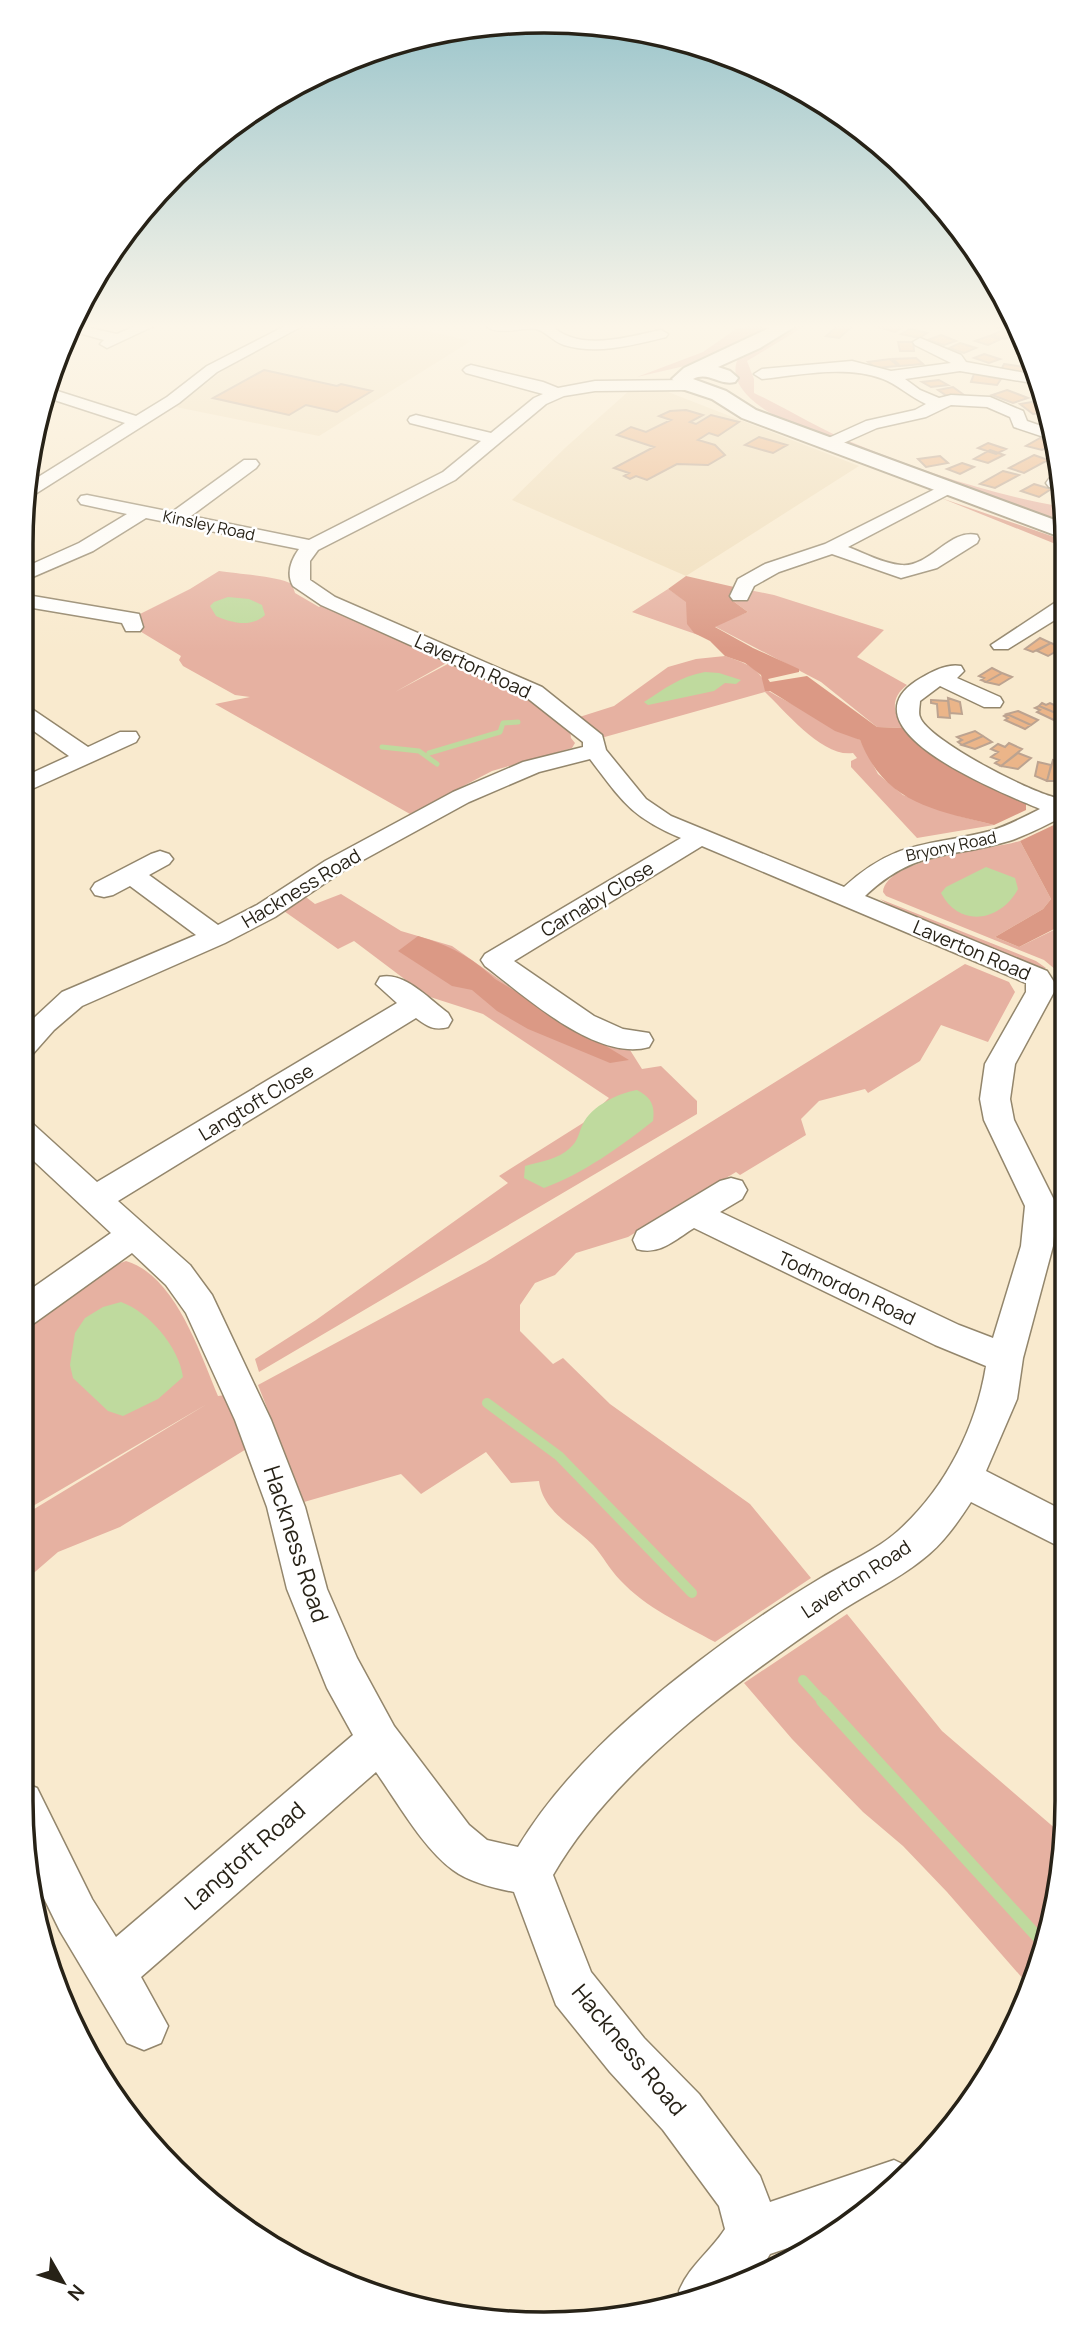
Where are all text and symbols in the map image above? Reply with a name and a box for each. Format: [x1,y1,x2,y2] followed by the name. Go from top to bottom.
[161,505,257,545] street label: Kinsley Road
[411,628,535,704] street label: Laverton Road
[904,826,998,866] street label: Bryony Road
[237,842,365,934] street label: Hackness Road
[536,855,658,943] street label: Carnaby Close
[909,913,1035,987] street label: Laverton Road
[194,1057,318,1147] street label: Langtoft Close
[774,1245,920,1331] street label: Todmordon Road
[257,1461,337,1626] street label: Hackness Road
[796,1534,916,1624] street label: Laverton Road
[177,1794,312,1917] street label: Langtoft Road
[565,1977,694,2122] street label: Hackness Road
[28,2247,98,2317] north arrow
[62,2279,91,2306] text: N

